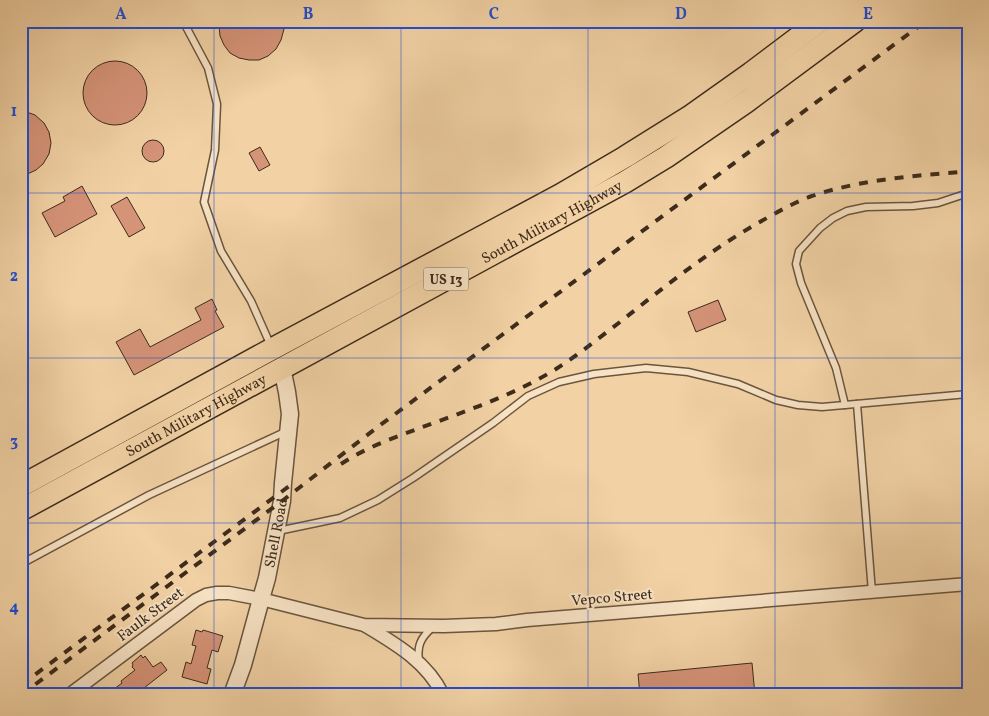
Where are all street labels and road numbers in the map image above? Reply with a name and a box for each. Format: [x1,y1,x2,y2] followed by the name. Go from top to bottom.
[478,176,627,270] street label: South Military Highway
[424,268,468,290] road number: US 13
[122,369,271,463] street label: South Military Highway
[260,497,294,570] street label: Shell Road
[113,583,189,647] street label: Faulk Street
[571,584,654,613] street label: Vepco Street

